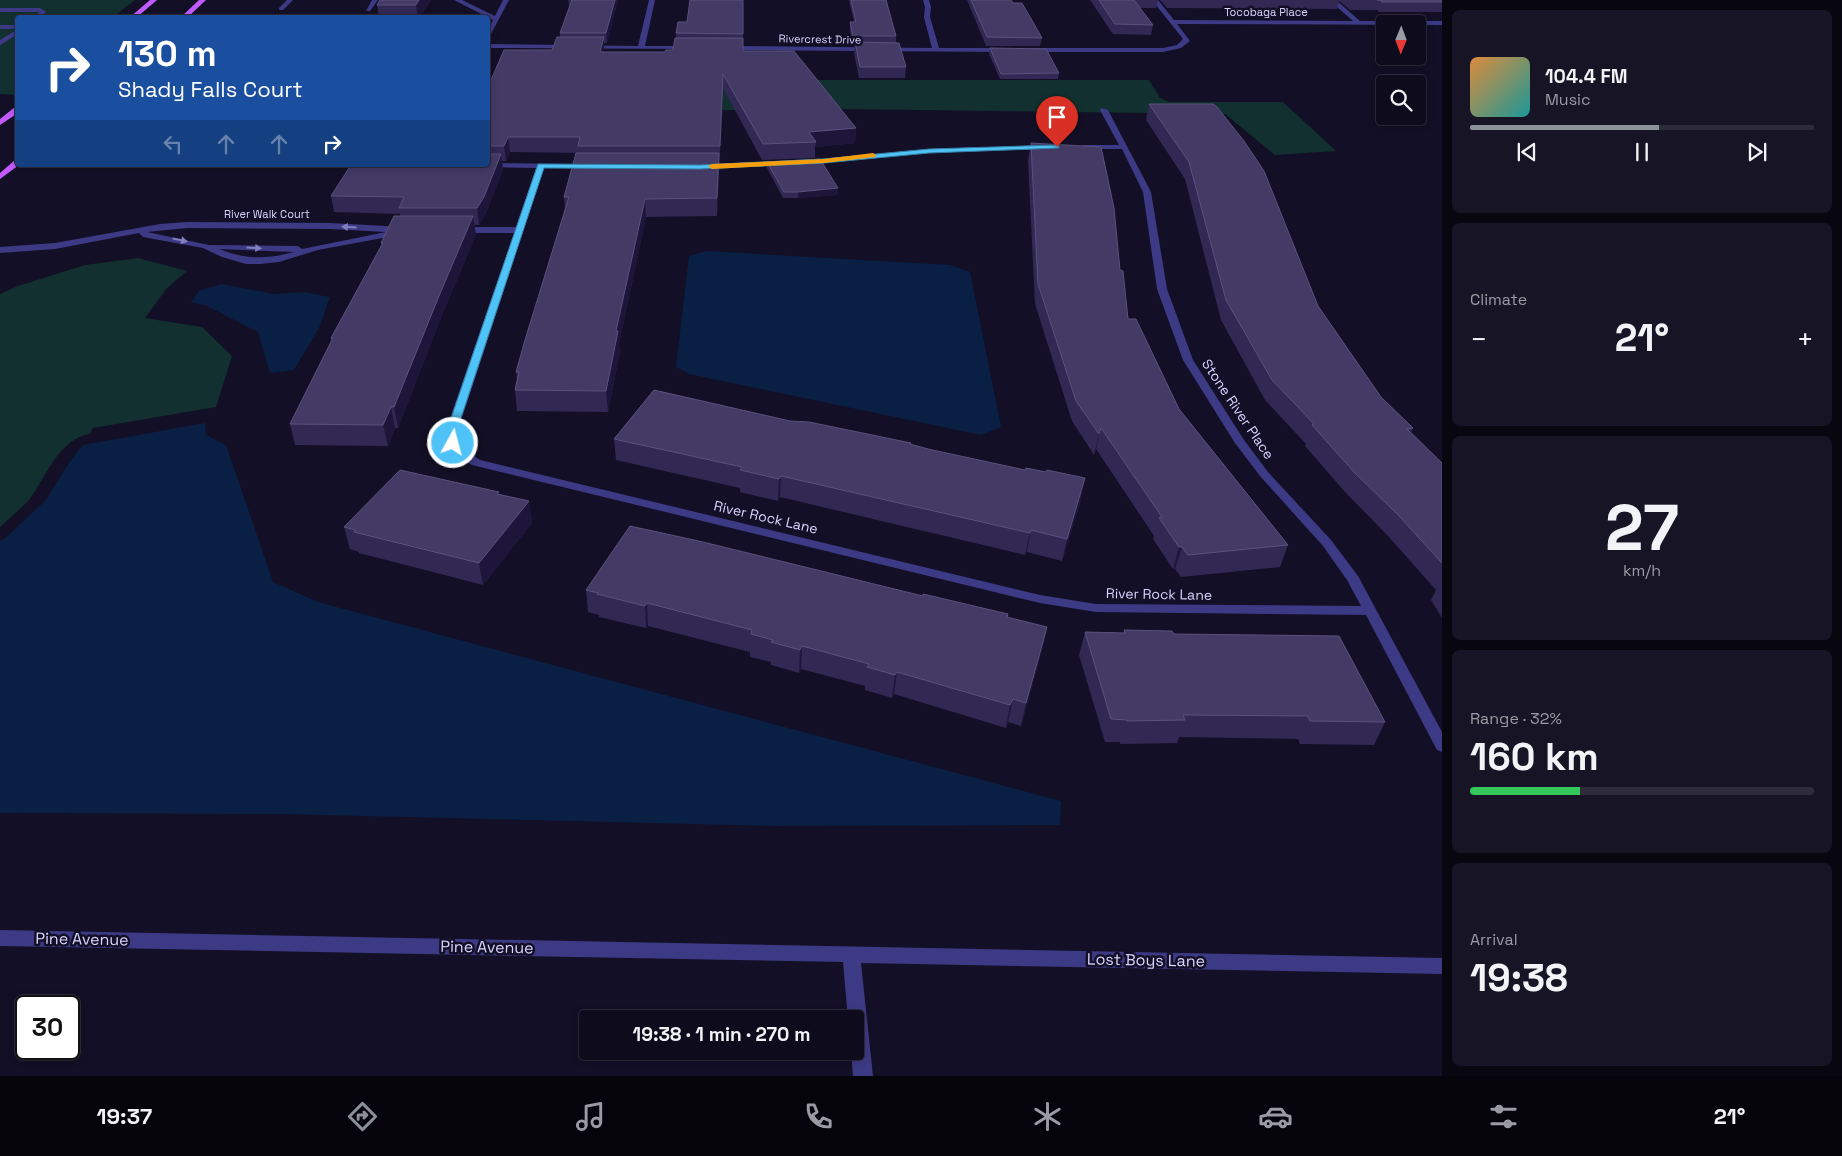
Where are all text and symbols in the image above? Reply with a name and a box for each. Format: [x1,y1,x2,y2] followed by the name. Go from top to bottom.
[1224,5,1308,19] street label: Tocobaga Place
[1376,15,1426,65] north arrow
[1376,15,1426,125] map controls
[779,31,861,47] street label: Rivercrest Drive
[118,32,217,76] text: 130 m
[35,35,100,100] icon: right
[1545,64,1627,89] text: 104.4 FM
[118,75,303,103] text: Shady Falls Court
[1376,75,1426,125] button: search
[1545,89,1591,110] text: Music
[1036,96,1078,147] pin
[1043,103,1071,131] icon: arrive
[159,130,187,158] icon: left
[212,130,240,158] icon: ahead
[265,130,293,158] icon: ahead
[318,130,346,158] icon: right
[1513,138,1541,166] icon: previous
[1628,138,1656,166] icon: pause
[1743,138,1771,166] icon: next
[224,207,310,221] street label: River Walk Court
[341,223,357,231] one-way arrow
[173,237,189,245] one-way arrow
[246,245,262,253] one-way arrow
[1470,289,1527,310] text: Climate
[1615,314,1669,362] text: 21°
[1470,321,1487,357] text: −
[1797,321,1814,357] text: +
[1198,355,1278,463] street label: Stone River Place
[426,416,478,468] position arrow
[1605,486,1679,569] text: 27
[712,496,820,538] street label: River Rock Lane
[1623,560,1661,581] text: km/h
[1106,584,1212,604] street label: River Rock Lane
[1470,708,1562,729] text: Range · 32%
[1470,733,1599,781] text: 160 km
[35,928,129,950] street label: Pine Avenue
[1470,929,1518,950] text: Arrival
[440,936,534,958] street label: Pine Avenue
[1087,948,1205,972] street label: Lost Boys Lane
[1470,954,1568,1002] text: 19:38
[15,995,80,1060] speed limit sign: 30
[633,1022,810,1047] text: 19:38 · 1 min · 270 m
[345,1099,380,1134] icon: directions
[573,1099,608,1134] icon: music
[801,1099,836,1134] icon: phone
[1030,1099,1065,1134] icon: climate
[1258,1099,1293,1134] icon: car
[1486,1099,1521,1134] icon: filters
[97,1102,152,1130] text: 19:37
[1714,1102,1745,1130] text: 21°

